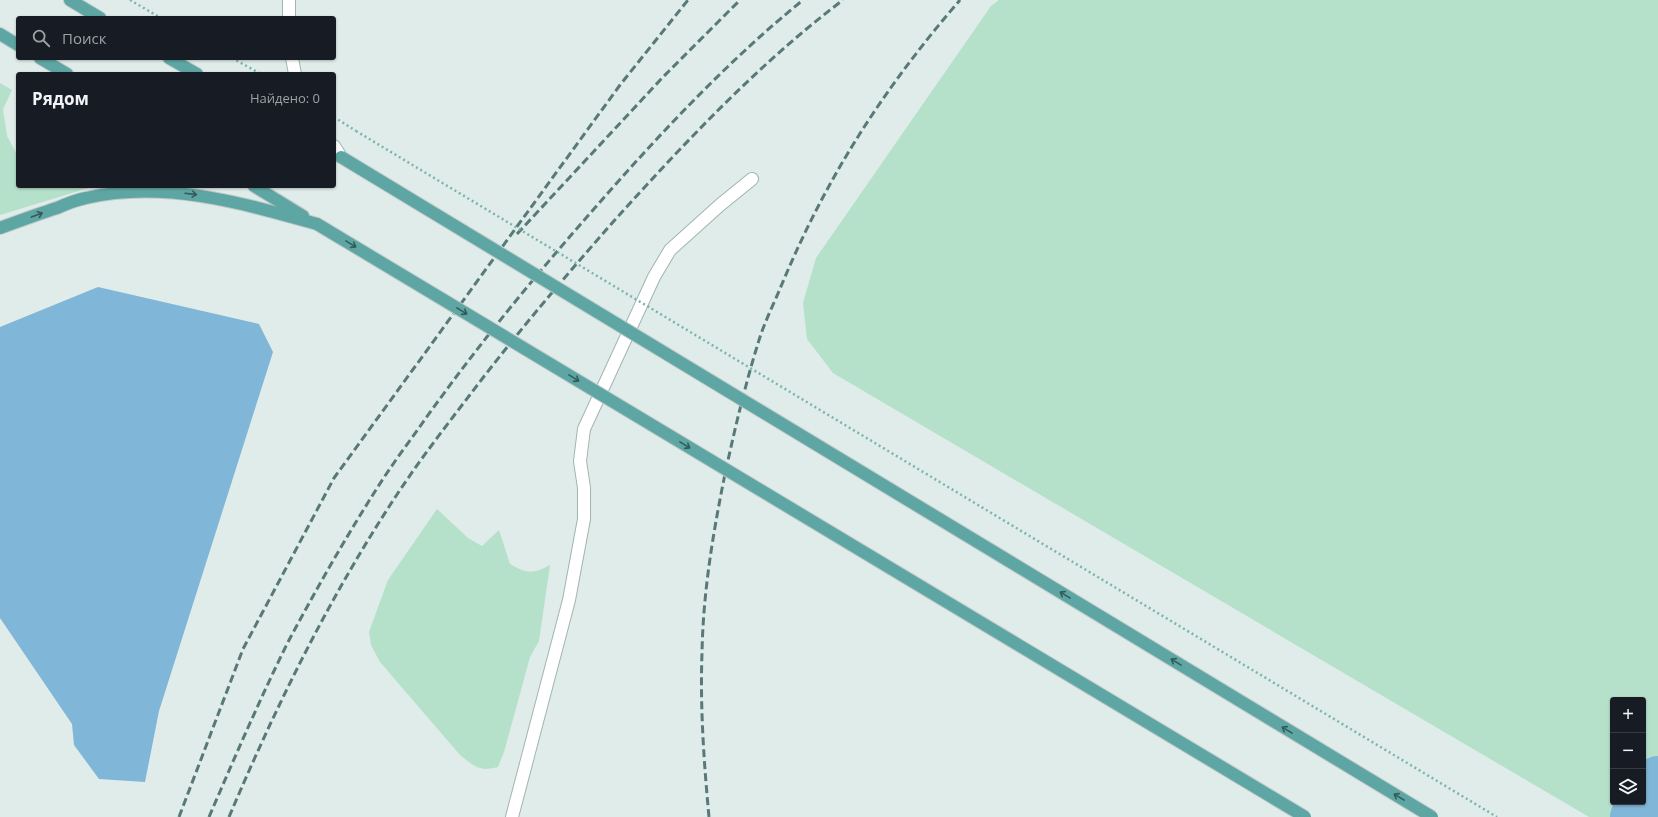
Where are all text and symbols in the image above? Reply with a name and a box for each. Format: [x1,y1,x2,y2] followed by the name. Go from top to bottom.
[16,16,336,60] search box
[30,27,52,49] icon: search
[62,28,106,48] text: Поиск
[32,87,89,110] text: Рядом
[250,89,320,107] text: Найдено: 0
[184,191,197,198] one-way arrow
[30,211,43,218] one-way arrow
[345,241,357,249] one-way arrow
[456,308,468,316] one-way arrow
[568,375,580,383] one-way arrow
[679,442,691,450] one-way arrow
[1060,591,1071,599] one-way arrow
[1170,658,1182,666] one-way arrow
[1610,697,1646,805] map controls
[1610,697,1646,733] button: +
[1281,725,1293,733] one-way arrow
[1610,733,1646,769] button: −
[1610,769,1646,805] button: layers
[1393,792,1405,800] one-way arrow

